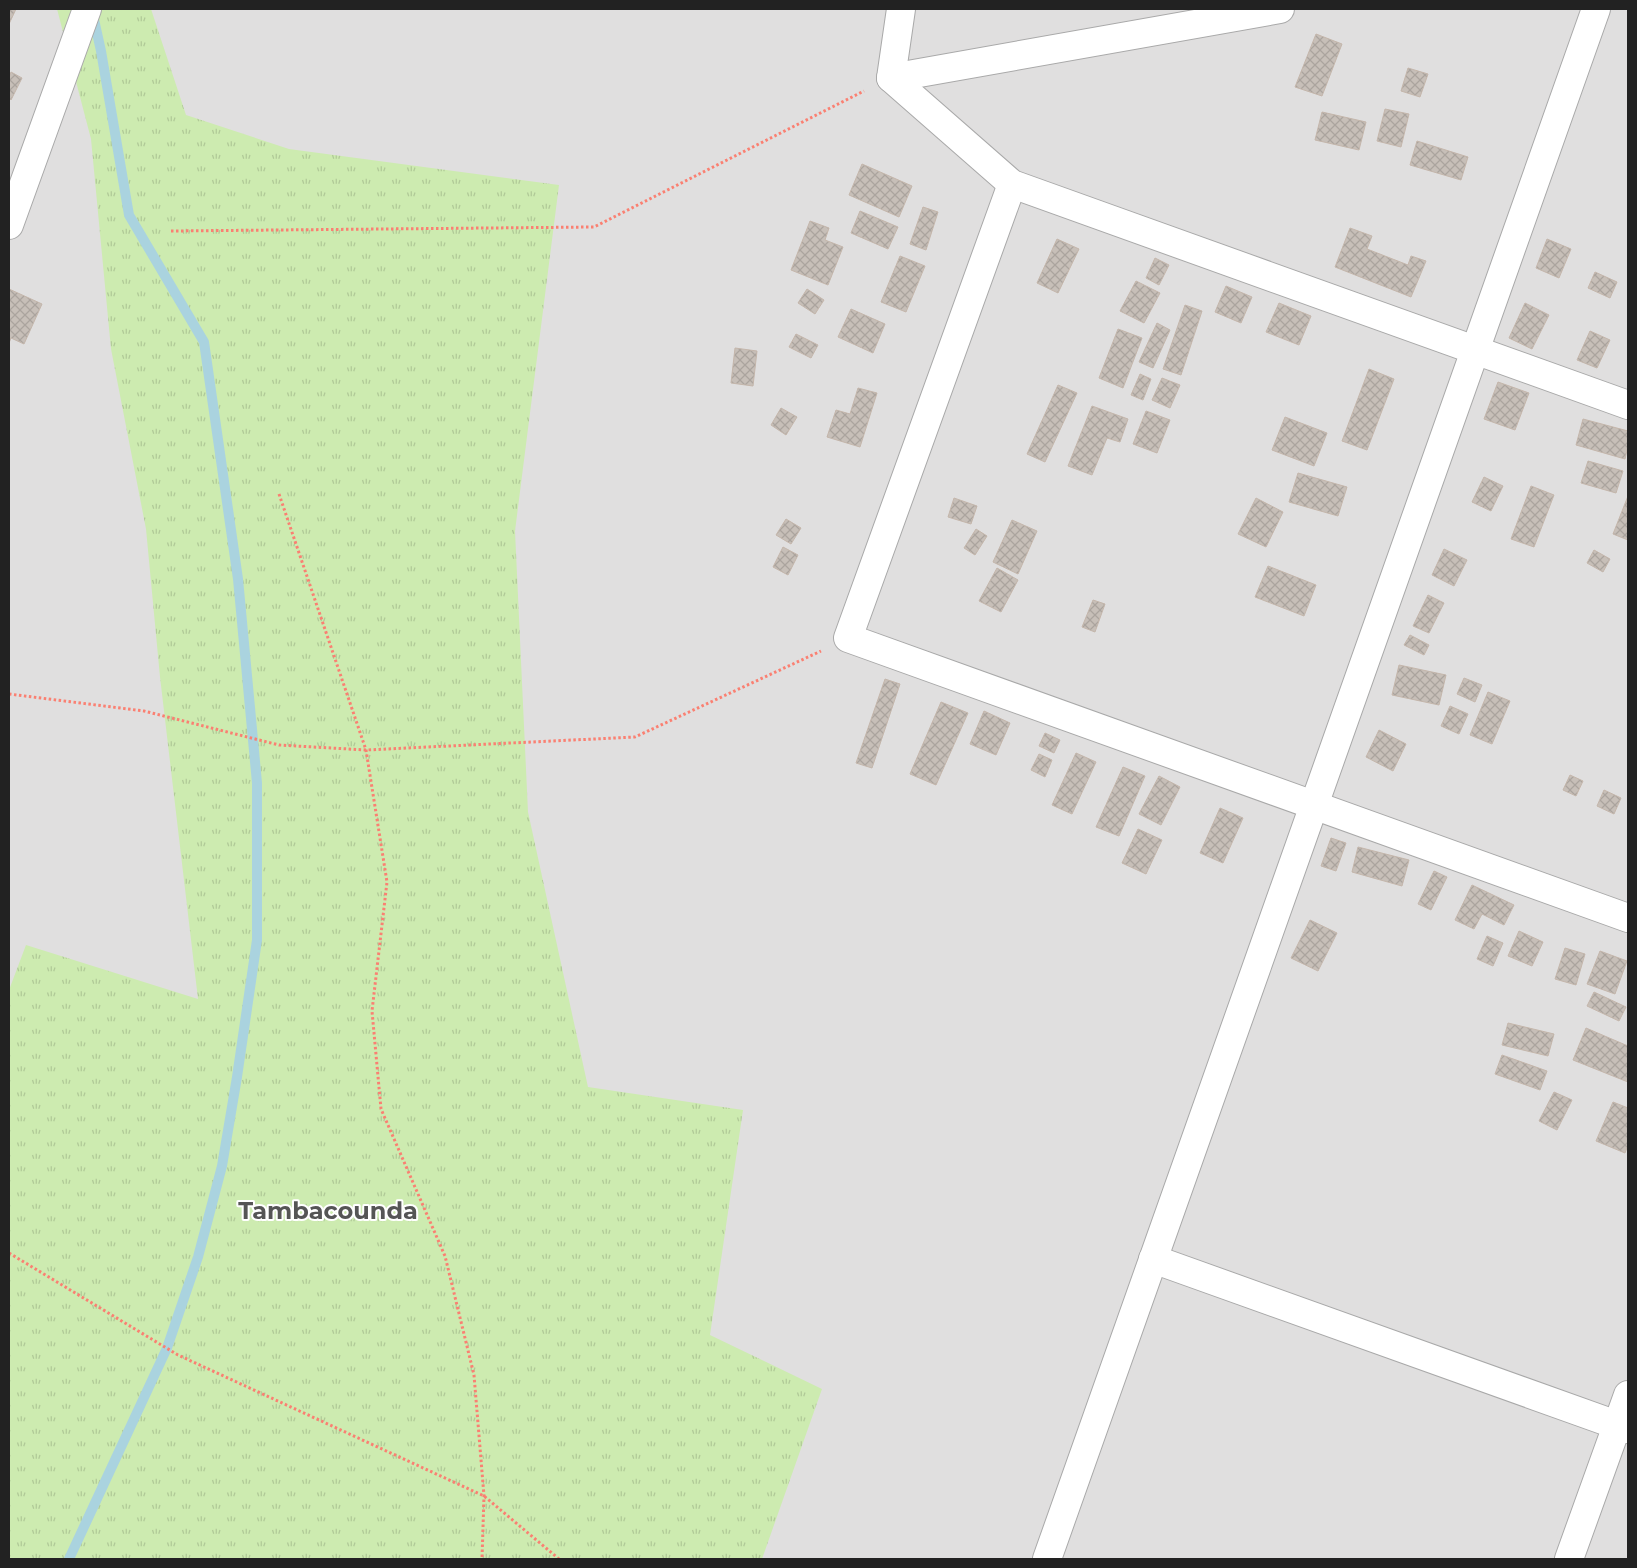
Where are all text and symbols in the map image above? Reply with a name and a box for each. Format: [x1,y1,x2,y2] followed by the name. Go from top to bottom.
[238,1196,418,1225] district label: Tambacounda

